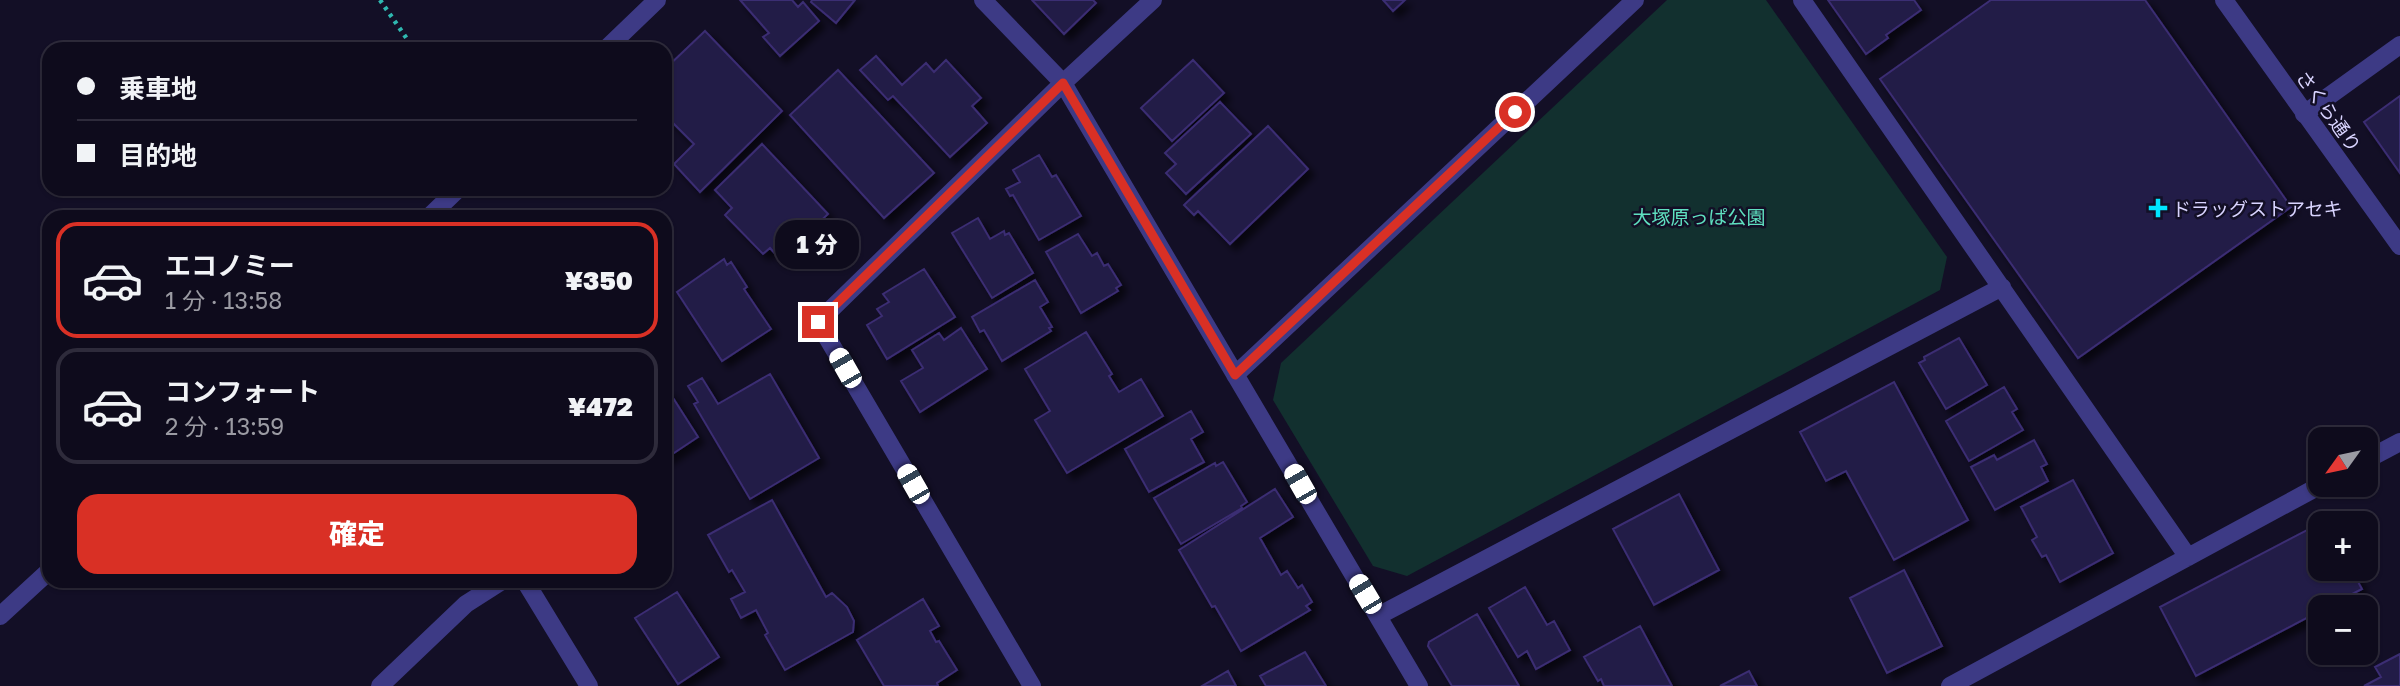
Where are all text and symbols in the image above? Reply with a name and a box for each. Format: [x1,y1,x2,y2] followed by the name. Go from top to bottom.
[2292,66,2366,156] street label: さくら通り
[119,73,197,104] text: 乗車地
[1499,96,1531,128] route start
[119,140,197,171] text: 目的地
[2172,197,2343,220] place label: ドラッグストアセキ
[2150,200,2166,216] marker: ドラッグストアセキ
[1632,205,1766,228] park label: 大塚原っぱ公園
[776,220,860,270] callout: 1 分
[797,230,837,258] text: 1 分
[81,249,144,312] icon: car
[165,250,295,281] text: エコノミー
[565,265,633,296] text: ¥350
[165,286,282,314] text: 1 分 · 13:58
[802,306,834,338] route end
[826,345,865,391] car
[81,375,144,438] icon: car
[165,376,320,407] text: コンフォート
[568,391,633,422] text: ¥472
[165,412,284,440] text: 2 分 · 13:59
[2308,427,2378,497] north arrow
[2308,427,2378,665] map controls
[894,461,933,507] car
[1281,461,1320,507] car
[77,494,637,574] button: 確定
[2308,511,2378,581] button: +
[1346,571,1385,617] car
[2308,595,2378,665] button: −

